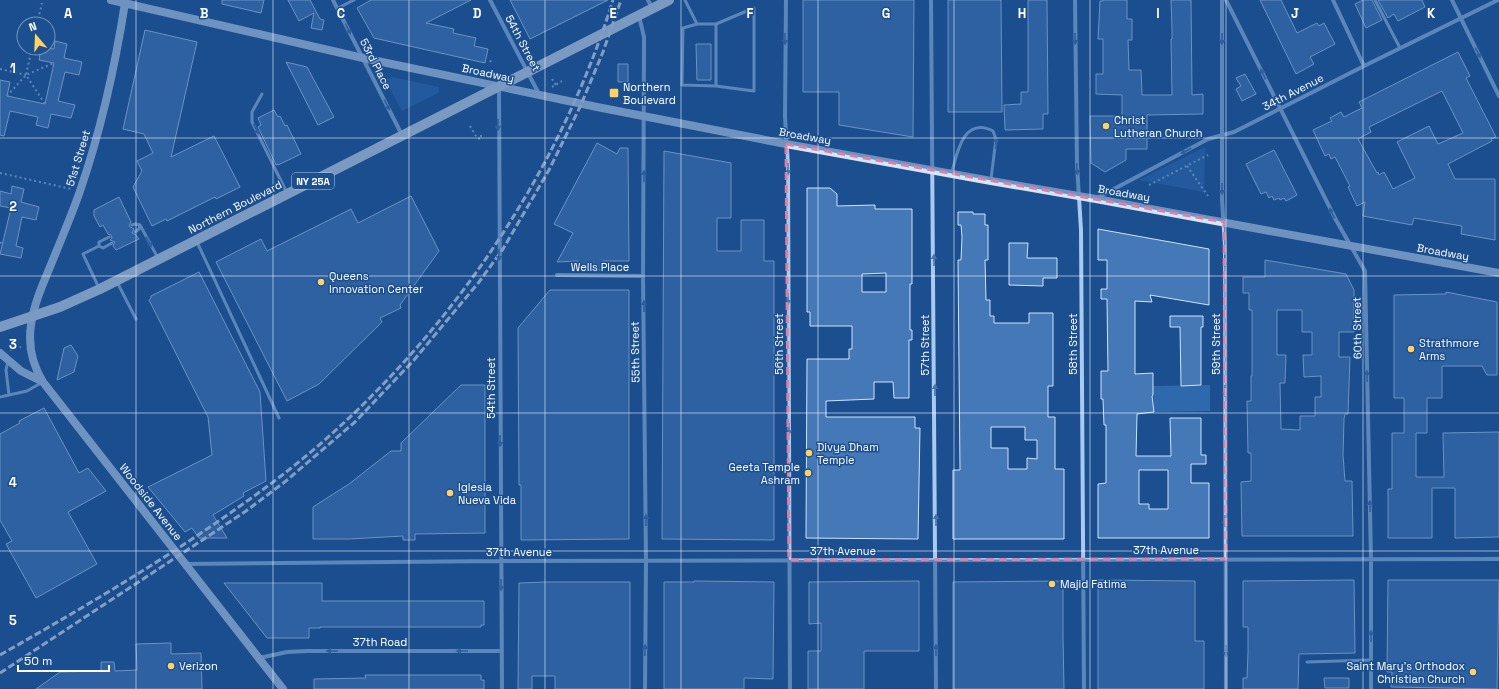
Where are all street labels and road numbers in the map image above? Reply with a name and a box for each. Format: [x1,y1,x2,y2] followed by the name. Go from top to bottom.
[502,12,544,74] street label: 54th Street
[357,36,395,92] street label: 53rd Place
[461,61,515,85] street label: Broadway
[1260,71,1326,113] street label: 34th Avenue
[778,125,832,147] street label: Broadway
[63,128,93,188] street label: 51st Street
[292,173,334,189] road number: NY 25A
[186,177,284,237] street label: Northern Boulevard
[1097,182,1151,204] street label: Broadway
[1416,241,1470,263] street label: Broadway
[571,260,629,274] street label: Wells Place
[1349,297,1365,359] street label: 60th Street
[772,313,786,375] street label: 56th Street
[1066,313,1080,375] street label: 58th Street
[1209,313,1223,375] street label: 59th Street
[918,315,932,375] street label: 57th Street
[627,321,643,383] street label: 55th Street
[484,357,498,419] street label: 54th Street
[117,461,185,543] street label: Woodside Avenue
[1133,543,1199,557] street label: 37th Avenue
[810,544,876,558] street label: 37th Avenue
[486,545,552,559] street label: 37th Avenue
[353,635,407,649] street label: 37th Road

